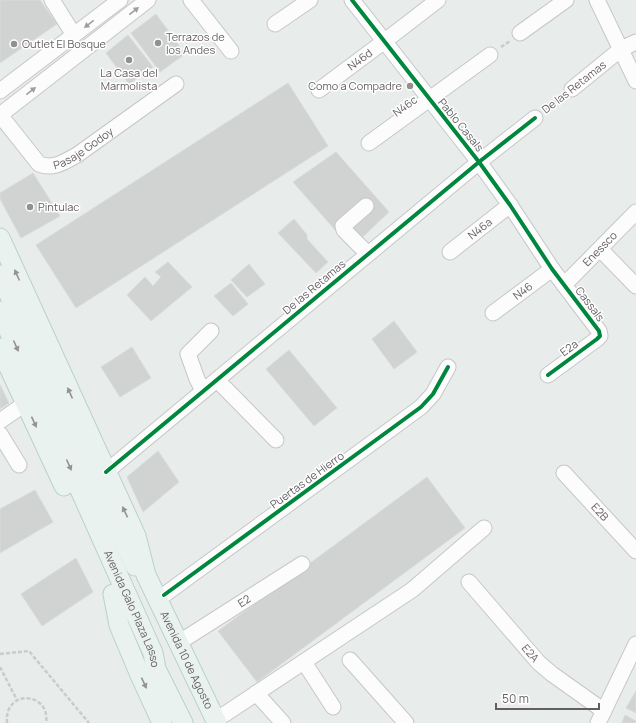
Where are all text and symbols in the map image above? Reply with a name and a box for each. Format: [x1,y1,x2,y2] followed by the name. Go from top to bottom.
[128,7,139,16] one-way arrow
[83,20,94,28] one-way arrow
[166,29,225,57] place label: Terrazos de los Andes
[22,36,107,51] place label: Outlet El Bosque
[153,38,163,48] marker: Terrazos de los Andes
[9,39,19,49] marker: Outlet El Bosque
[344,45,375,73] street label: N46d
[124,55,134,65] marker: La Casa del Marmolista
[538,57,609,116] street label: De las Retamas
[100,65,158,93] place label: La Casa del Marmolista
[308,78,403,93] place label: Como a Compadre
[405,81,415,91] marker: Como a Compadre
[25,87,36,95] one-way arrow
[389,92,420,120] street label: N46c
[435,95,488,155] street label: Pablo Casals
[51,123,116,173] street label: Pasaje Godoy
[38,199,79,214] place label: Pintulac
[25,202,35,212] marker: Pintulac
[464,214,495,242] street label: N46a
[579,227,620,269] street label: Enessco
[279,256,348,317] street label: De las Retamas
[14,269,20,281] one-way arrow
[510,278,535,303] street label: N46
[572,283,609,324] street label: Cassals
[557,336,581,359] street label: E2a
[13,341,19,352] one-way arrow
[67,387,73,399] one-way arrow
[31,416,37,427] one-way arrow
[267,447,347,512] street label: Puertas de Hierro
[66,460,72,471] one-way arrow
[588,499,613,524] street label: E2B
[121,505,127,517] one-way arrow
[101,548,164,669] street label: Avenida Galo Plaza Lasso
[235,591,253,610] street label: E2
[157,608,217,712] street label: Avenida 10 de Agosto
[519,641,543,665] street label: E2A
[141,678,147,689] one-way arrow
[496,685,599,711] scale bar
[502,690,529,707] text: 50 m

